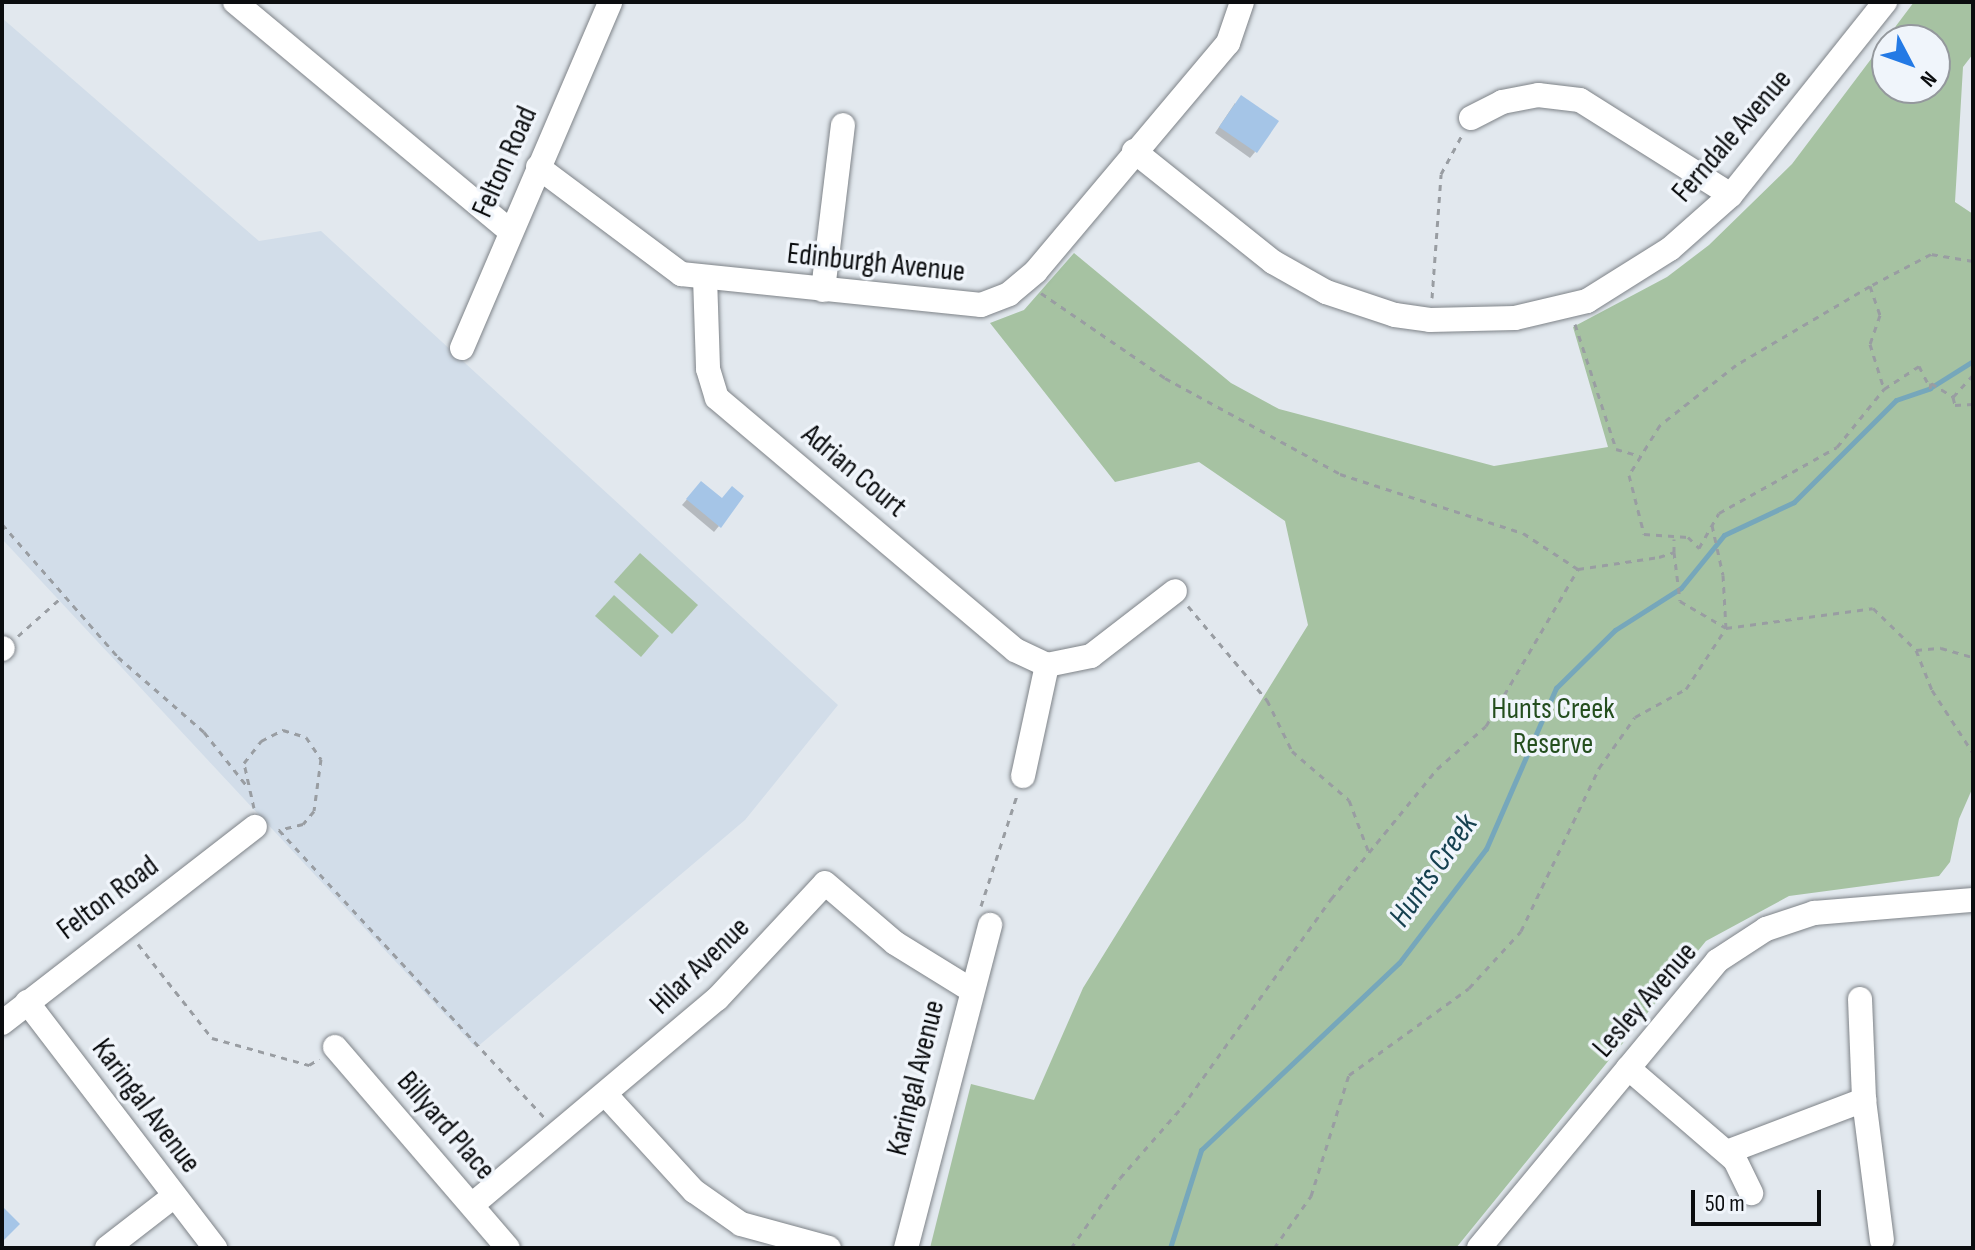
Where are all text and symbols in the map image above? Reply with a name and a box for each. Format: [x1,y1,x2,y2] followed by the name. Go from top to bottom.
[1871,24,1951,104] north arrow
[1665,62,1799,210] street label: Ferndale Avenue
[1914,65,1942,92] text: N
[465,101,545,223] street label: Felton Road
[785,236,967,290] street label: Edinburgh Avenue
[794,417,914,525] street label: Adrian Court
[1491,691,1615,762] park label: Hunts Creek Reserve
[1381,807,1487,935] water label: Hunts Creek
[50,848,166,948] street label: Felton Road
[643,910,757,1022] street label: Hilar Avenue
[1585,935,1705,1065] street label: Lesley Avenue
[879,997,953,1159] street label: Karingal Avenue
[84,1032,208,1180] street label: Karingal Avenue
[389,1064,503,1188] street label: Billyard Place
[1695,1174,1825,1224] scale bar
[1705,1189,1745,1218] text: 50 m

